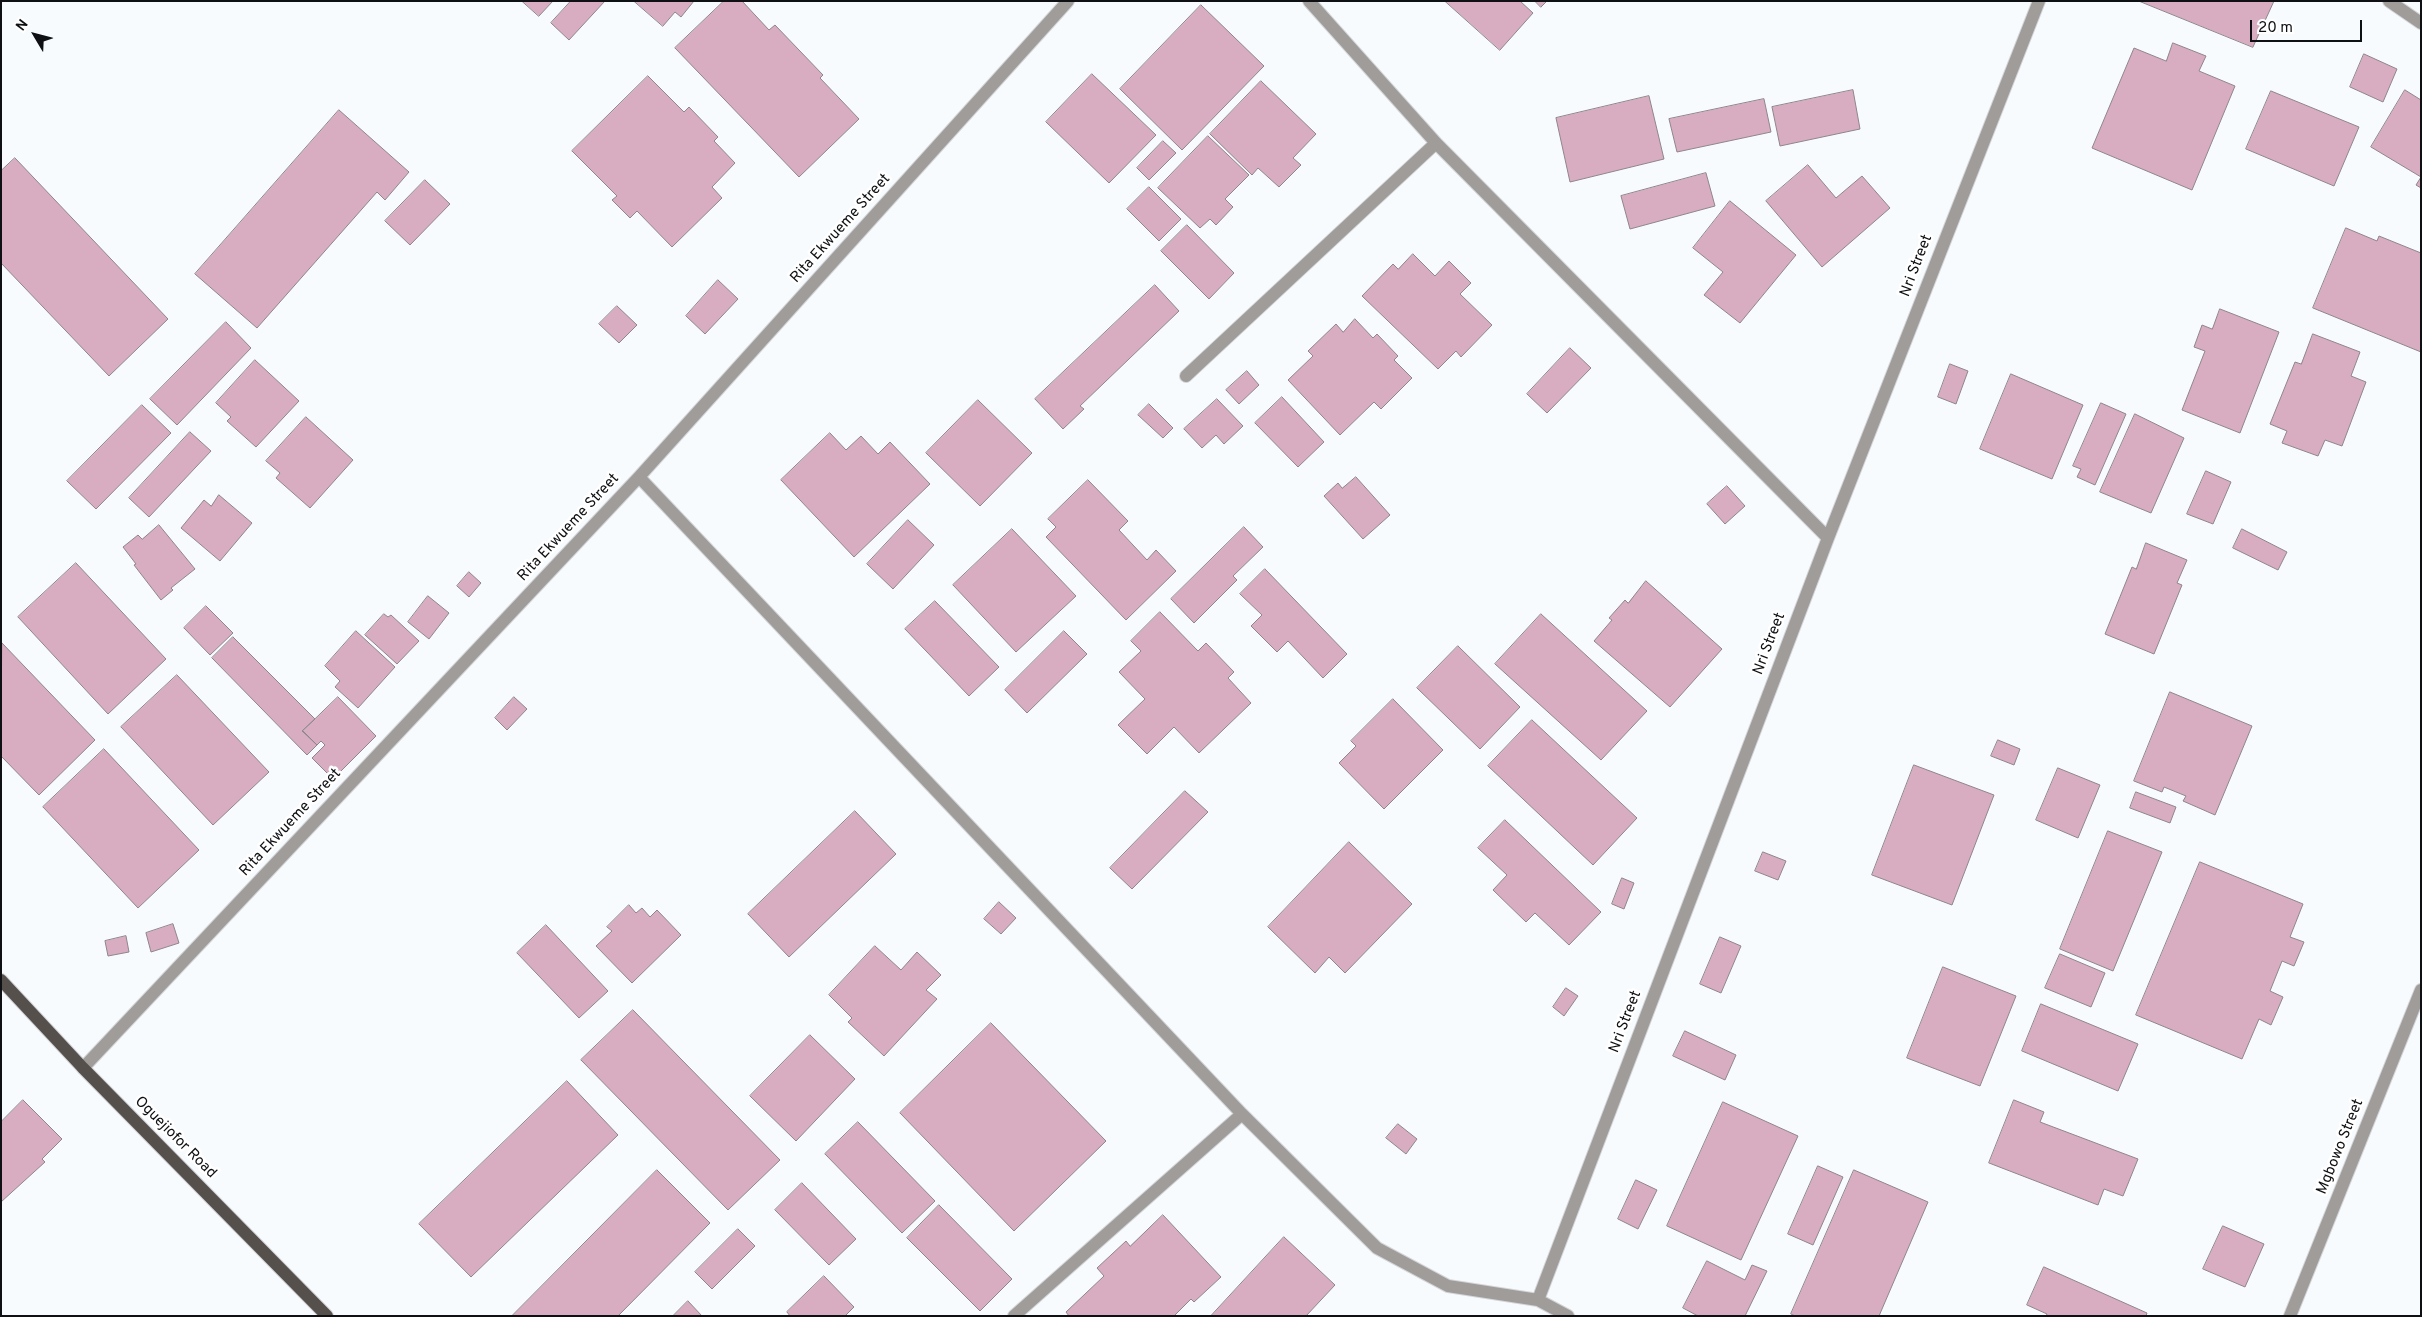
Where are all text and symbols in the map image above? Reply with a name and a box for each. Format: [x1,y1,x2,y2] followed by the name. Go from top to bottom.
[10,10,60,60] north arrow
[2252,10,2364,42] scale bar
[13,17,32,35] text: N
[2258,19,2293,38] text: 20 m
[787,171,895,287] street label: Rita Ekwueme Street
[1897,232,1937,300] street label: Nri Street
[514,470,624,586] street label: Rita Ekwueme Street
[1750,610,1790,678] street label: Nri Street
[236,765,346,881] street label: Rita Ekwueme Street
[1606,988,1646,1056] street label: Nri Street
[130,1093,220,1183] street label: Oguejiofor Road
[2314,1097,2368,1197] street label: Mgbowo Street

